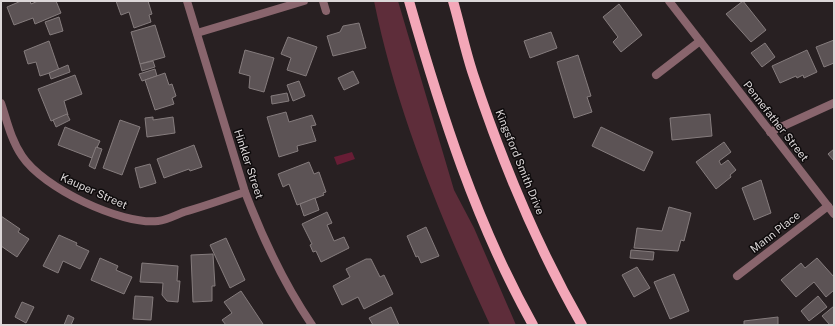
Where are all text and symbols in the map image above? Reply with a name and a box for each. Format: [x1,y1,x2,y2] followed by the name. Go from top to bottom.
[741,79,811,163] street label: Pennefather Street
[493,108,547,216] street label: Kingsford Smith Drive
[232,128,266,200] street label: Hinkler Street
[59,171,129,211] street label: Kauper Street
[748,209,802,255] street label: Mann Place

